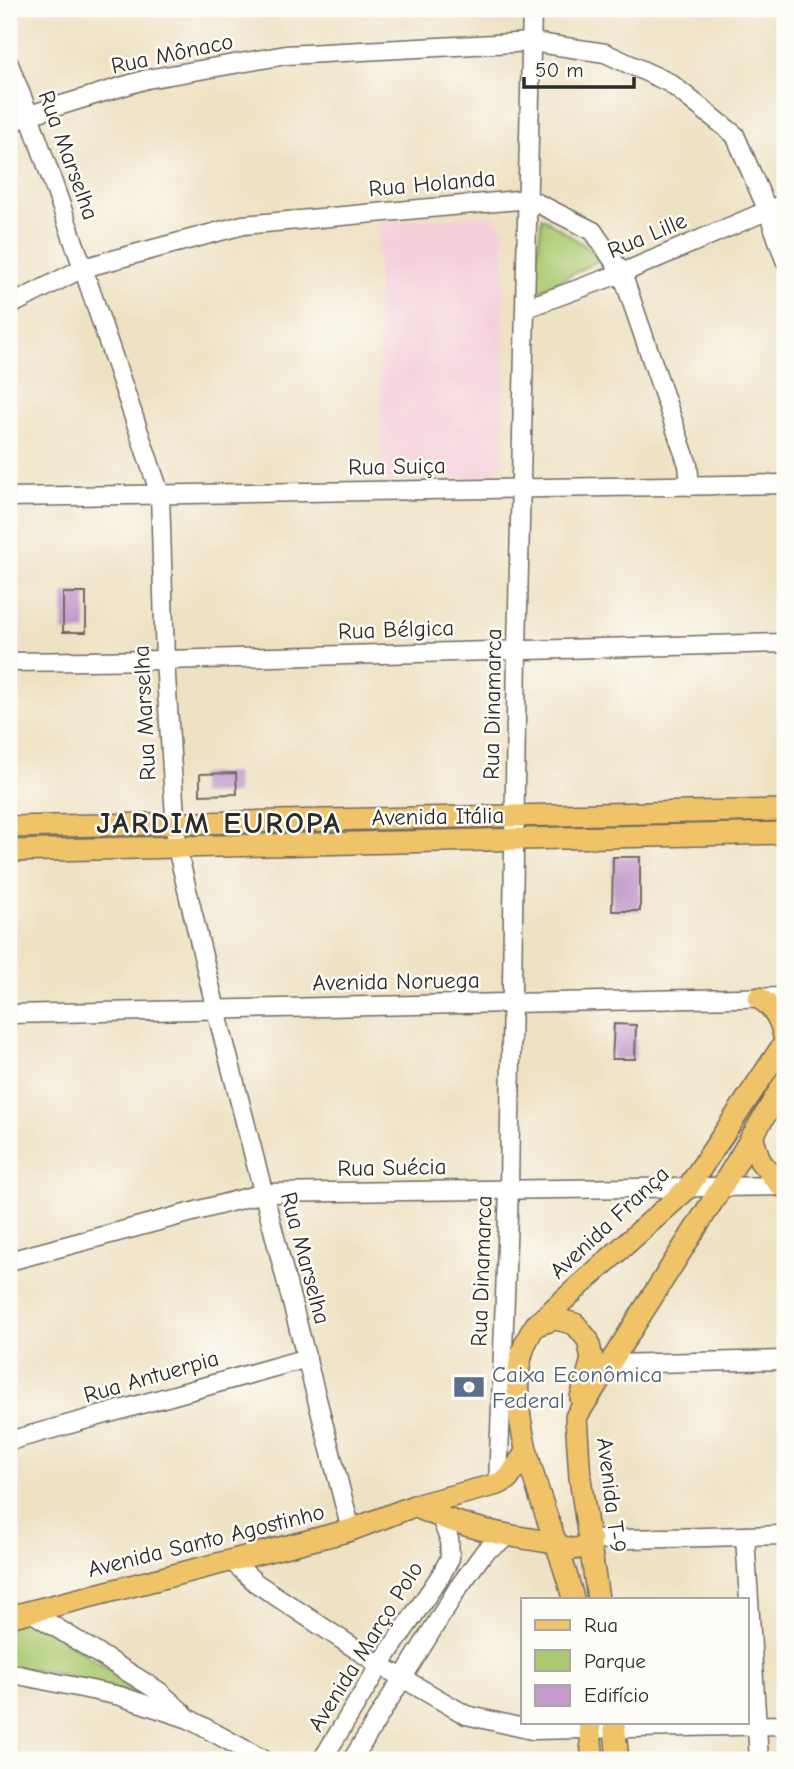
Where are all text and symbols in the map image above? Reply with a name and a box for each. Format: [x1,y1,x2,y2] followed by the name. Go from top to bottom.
[109,27,236,80] street label: Rua Mônaco
[524,46,635,90] scale bar
[535,58,584,82] text: 50 m
[33,87,104,223] street label: Rua Marselha
[367,164,497,203] street label: Rua Holanda
[604,207,691,264] street label: Rua Lille
[348,452,446,481] street label: Rua Suiça
[337,614,455,645] street label: Rua Bélgica
[478,628,507,780] street label: Rua Dinamarca
[127,645,162,781] street label: Rua Marselha
[371,802,505,831] street label: Avenida Itália
[96,806,342,841] district label: JARDIM EUROPA
[312,967,480,996] street label: Avenida Noruega
[337,1153,447,1182] street label: Rua Suécia
[544,1160,675,1284] street label: Avenida França
[275,1189,336,1327] street label: Rua Marselha
[465,1195,498,1347] street label: Rua Dinamarca
[80,1344,222,1409] street label: Rua Antuerpia
[492,1361,662,1414] place label: Caixa Econômica Federal
[452,1370,486,1404] bank icon: Caixa Econômica Federal
[591,1436,632,1554] street label: Avenida T-9
[85,1498,327,1583] street label: Avenida Santo Agostinho
[302,1556,429,1736] street label: Avenida Março Polo
[521,1598,748,1724] legend
[584,1613,618,1637] text: Rua
[584,1649,646,1673] text: Parque
[584,1683,649,1707] text: Edifício

